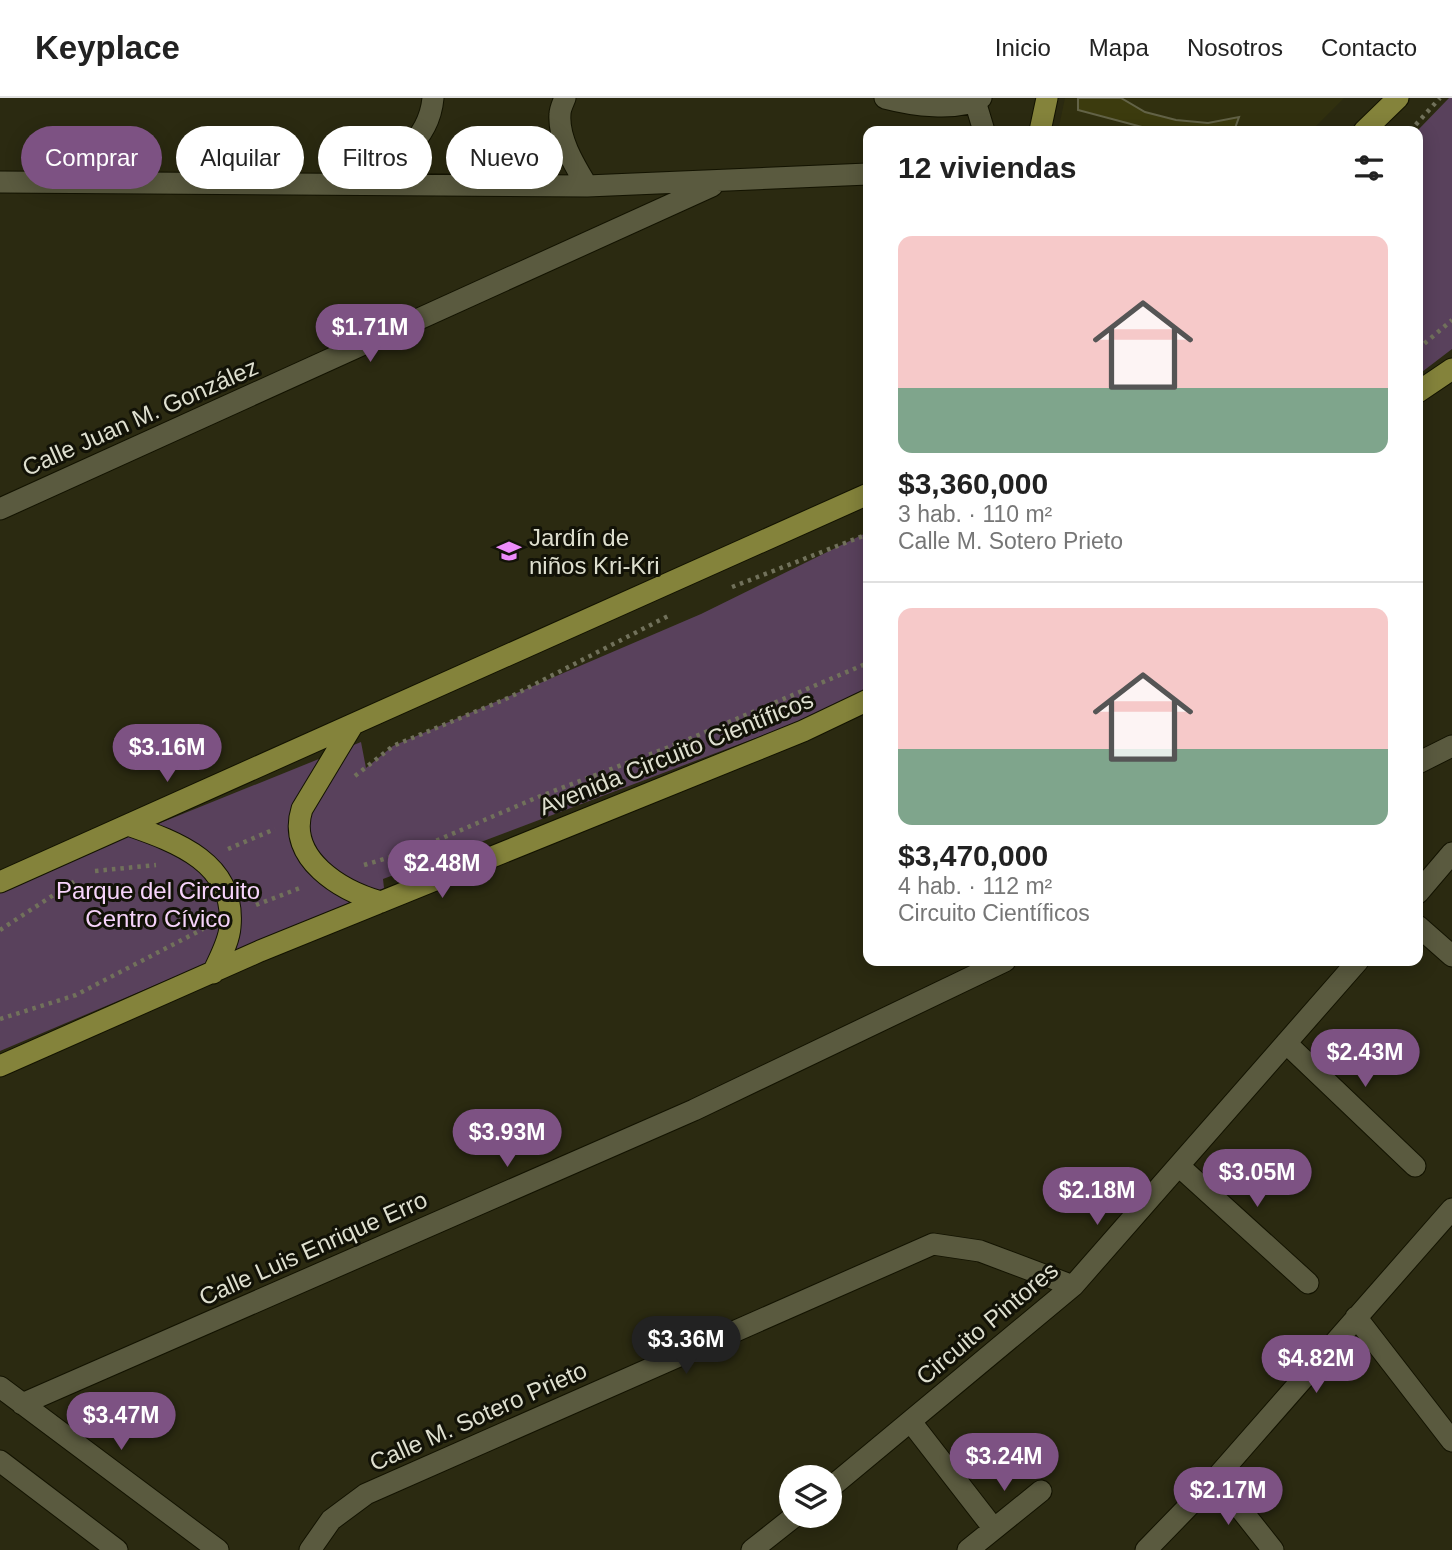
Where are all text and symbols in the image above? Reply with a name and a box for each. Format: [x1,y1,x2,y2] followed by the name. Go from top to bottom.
[35,29,180,66] text: Keyplace
[995,34,1051,61] text: Inicio
[1089,34,1149,61] text: Mapa
[1187,34,1283,61] text: Nosotros
[1321,34,1417,61] text: Contacto
[21,126,162,189] chip: Comprar
[176,126,304,189] chip: Alquilar
[318,126,432,189] chip: Filtros
[446,126,563,189] chip: Nuevo
[1350,149,1388,187] icon: filters
[898,151,1076,184] text: 12 viviendas
[1080,282,1206,408] icon: home
[313,304,427,364] pin: $1.71M
[332,314,408,340] text: $1.71M
[18,353,262,481] street label: Calle Juan M. González
[898,467,1048,500] text: $3,360,000
[898,501,1052,527] text: 3 hab. · 110 m²
[529,524,660,579] place label: Jardín de niños Kri-Kri
[898,528,1123,554] text: Calle M. Sotero Prieto
[495,537,523,565] school or university icon: Jardín de niños Kri-Kri
[1080,654,1206,780] icon: home
[535,686,817,820] street label: Avenida Circuito Científicos
[110,724,224,784] pin: $3.16M
[129,734,205,760] text: $3.16M
[898,839,1048,872] text: $3,470,000
[385,840,499,900] pin: $2.48M
[404,850,480,876] text: $2.48M
[898,873,1052,899] text: 4 hab. · 112 m²
[56,877,260,932] park label: Parque del Circuito Centro Cívico
[898,900,1090,926] text: Circuito Científicos
[1308,1030,1422,1089] pin: $2.43M
[1327,1039,1403,1065] text: $2.43M
[450,1110,564,1169] pin: $3.93M
[469,1119,545,1145] text: $3.93M
[1200,1150,1314,1209] pin: $3.05M
[1219,1159,1295,1185] text: $3.05M
[1040,1168,1154,1227] pin: $2.18M
[1059,1177,1135,1203] text: $2.18M
[195,1185,431,1311] street label: Calle Luis Enrique Erro
[911,1256,1063,1390] street label: Circuito Pintores
[629,1316,743,1376] pin: $3.36M
[648,1326,724,1352] text: $3.36M
[1259,1336,1373,1395] pin: $4.82M
[1278,1345,1354,1371] text: $4.82M
[365,1356,591,1476] street label: Calle M. Sotero Prieto
[64,1392,178,1452] pin: $3.47M
[83,1402,159,1428] text: $3.47M
[947,1434,1061,1493] pin: $3.24M
[966,1443,1042,1469] text: $3.24M
[779,1465,842,1528] map controls
[779,1465,842,1528] button: layers
[1171,1468,1285,1527] pin: $2.17M
[1190,1477,1266,1503] text: $2.17M

